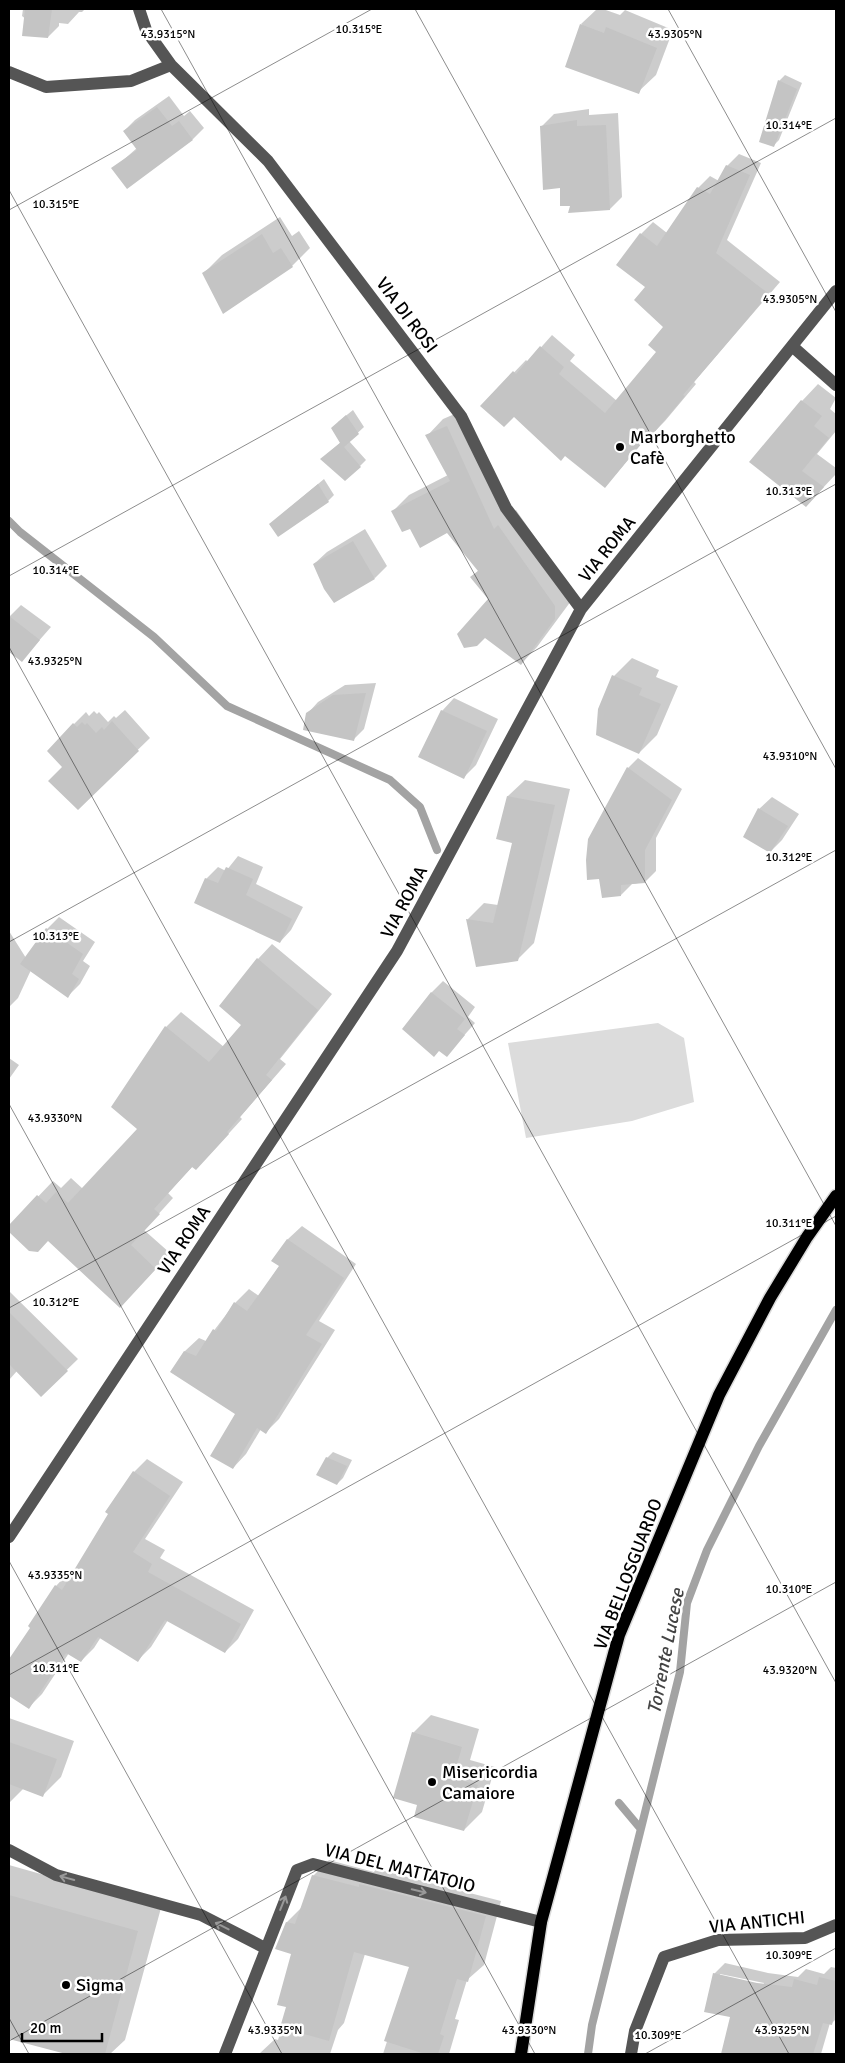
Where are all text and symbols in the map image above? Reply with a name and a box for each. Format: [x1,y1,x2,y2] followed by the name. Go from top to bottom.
[336,22,383,37] text: 10.315°E
[141,27,195,42] text: 43.9315°N
[648,27,702,42] text: 43.9305°N
[766,118,813,133] text: 10.314°E
[33,197,80,212] text: 10.315°E
[371,273,443,357] street label: VIA DI ROSI
[763,292,817,307] text: 43.9305°N
[630,426,736,469] place label: Marborghetto Cafè
[614,441,626,453] marker: Marborghetto Cafè
[766,484,813,499] text: 10.313°E
[574,512,640,586] street label: VIA ROMA
[33,563,80,578] text: 10.314°E
[28,654,82,669] text: 43.9325°N
[763,749,817,764] text: 43.9310°N
[766,850,813,865] text: 10.312°E
[376,862,432,942] street label: VIA ROMA
[33,929,80,944] text: 10.313°E
[28,1111,82,1126] text: 43.9330°N
[153,1201,215,1279] street label: VIA ROMA
[766,1216,813,1231] text: 10.311°E
[33,1295,80,1310] text: 10.312°E
[589,1495,667,1653] street label: VIA BELLOSGUARDO
[28,1568,82,1583] text: 43.9335°N
[766,1582,813,1597] text: 10.310°E
[642,1585,690,1716] water label: Torrente Lucese
[33,1661,80,1676] text: 10.311°E
[763,1663,817,1678] text: 43.9320°N
[442,1761,538,1804] place label: Misericordia Camaiore
[426,1776,438,1788] marker: Misericordia Camaiore
[322,1839,478,1897] street label: VIA DEL MATTATOIO
[59,1873,75,1882] one-way arrow
[410,1887,426,1896] one-way arrow
[279,1896,288,1911] one-way arrow
[708,1906,806,1938] street label: VIA ANTICHI
[214,1921,229,1931] one-way arrow
[766,1948,813,1963] text: 10.309°E
[76,1974,124,1996] place label: Sigma
[60,1979,72,1991] marker: Sigma
[22,2010,102,2042] scale bar
[30,2019,61,2037] text: 20 m
[248,2023,302,2038] text: 43.9335°N
[502,2023,556,2038] text: 43.9330°N
[755,2023,809,2038] text: 43.9325°N
[635,2028,682,2043] text: 10.309°E

